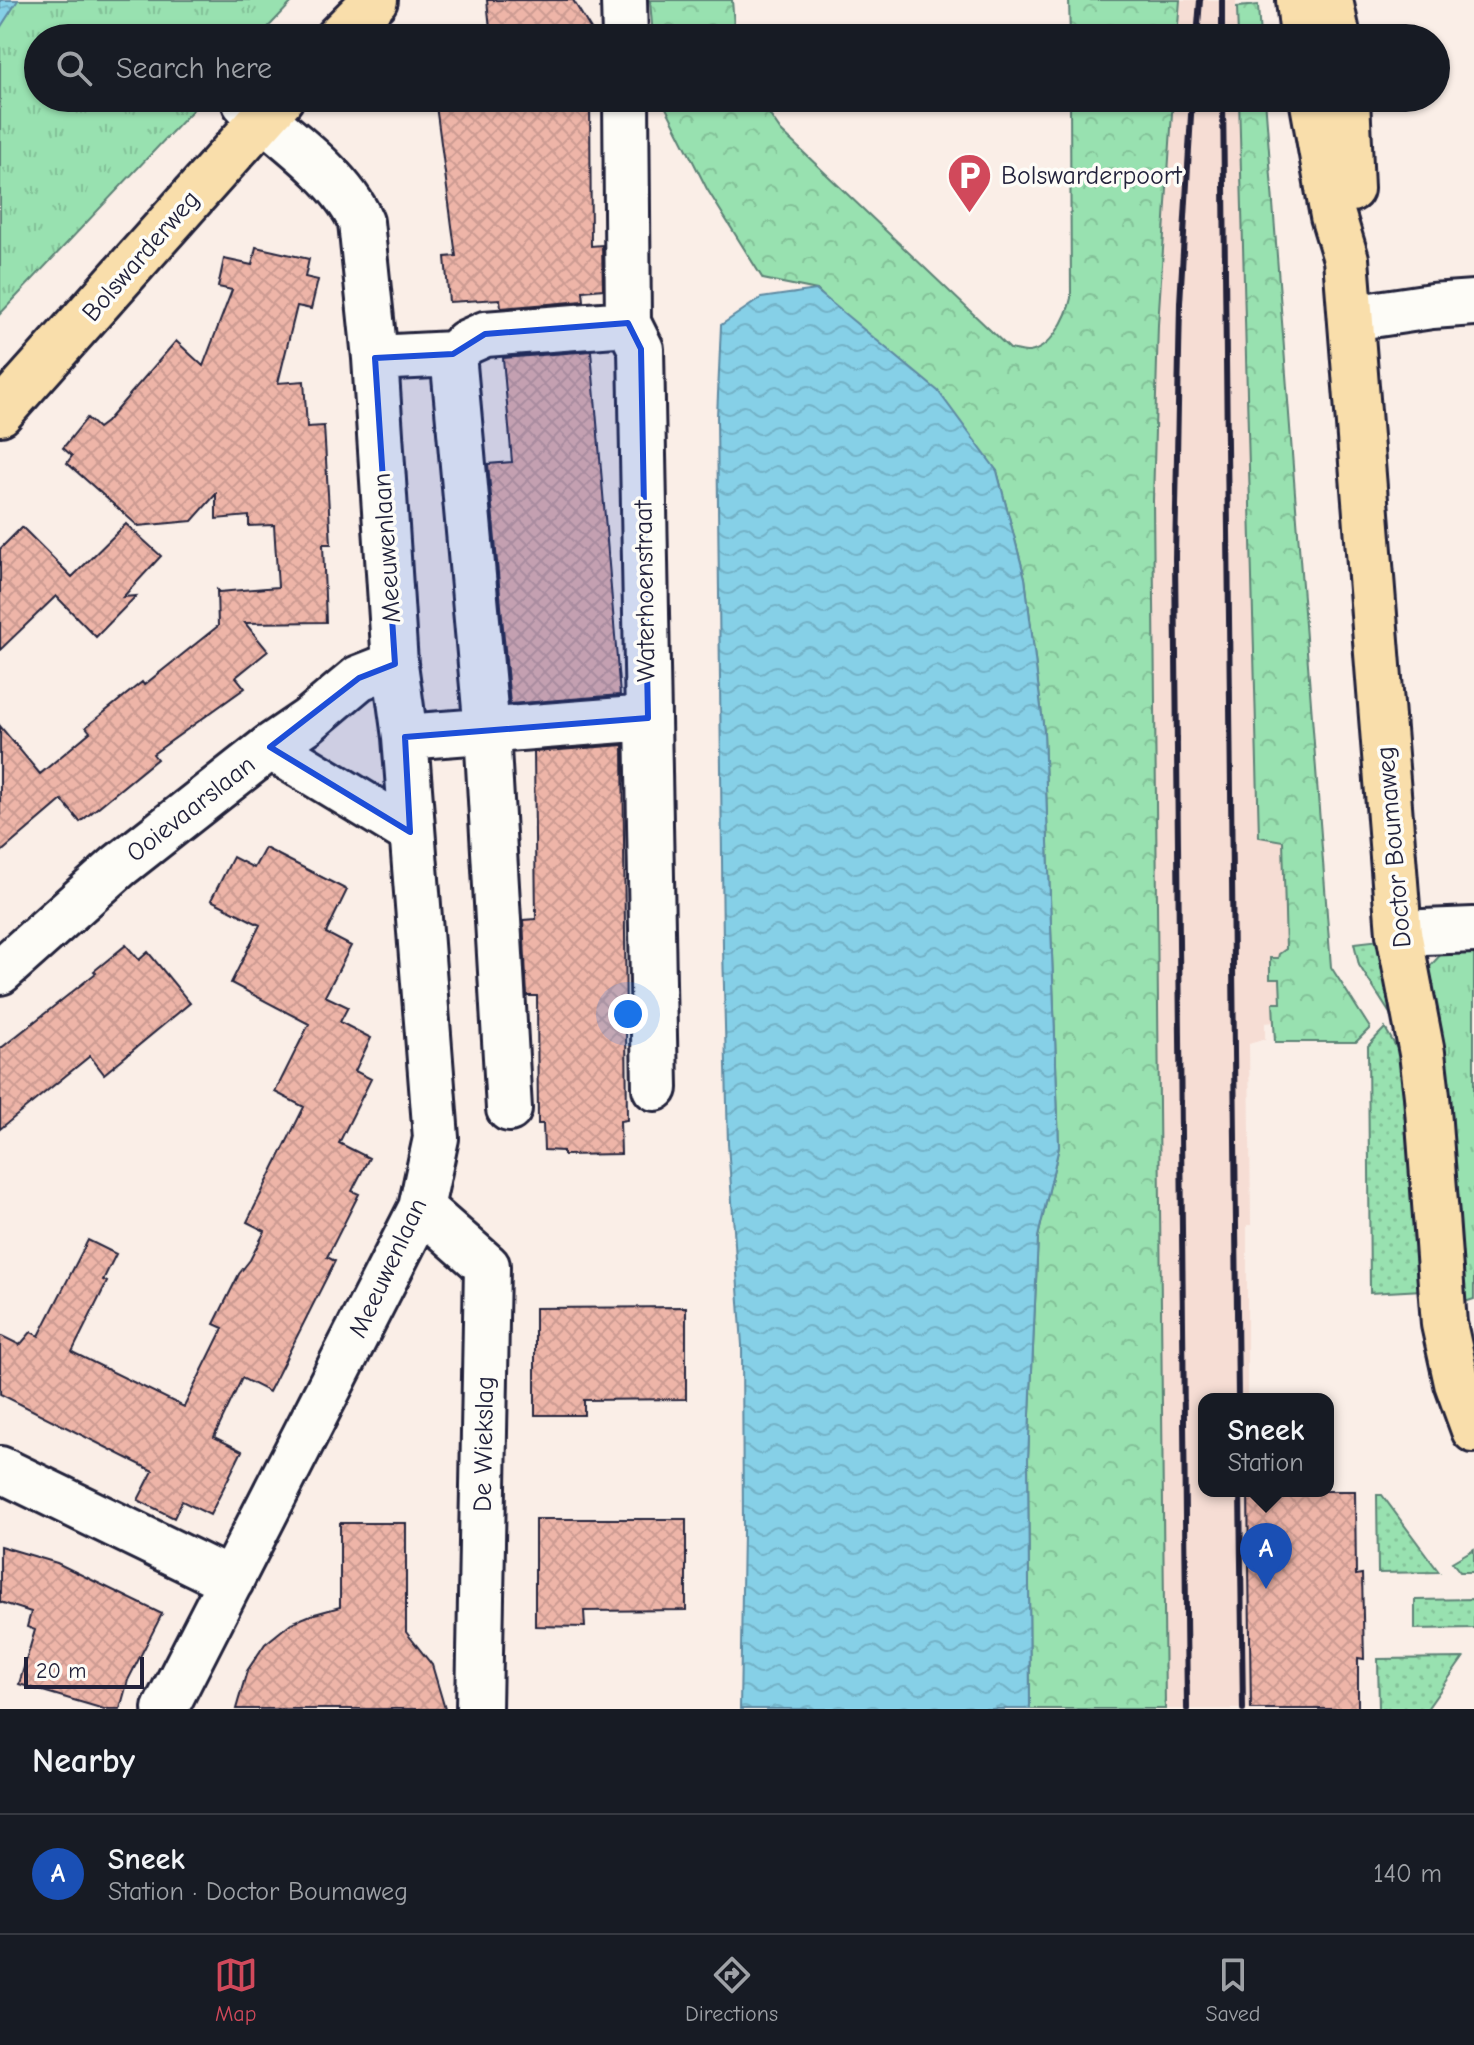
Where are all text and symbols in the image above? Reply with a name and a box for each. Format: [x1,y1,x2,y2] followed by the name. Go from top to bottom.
[24,24,1450,112] search box
[52,46,96,90] icon: search
[116,51,272,86] text: Search here
[946,152,994,215] parking icon: Bolswarderpoort
[1001,161,1183,191] place label: Bolswarderpoort
[76,184,206,328] street label: Bolswarderweg
[367,472,407,624] street label: Meeuwenlaan
[628,498,662,682] street label: Waterhoenstraat
[1370,745,1418,949] street label: Doctor Boumaweg
[121,750,261,868] street label: Ooievaarslaan
[608,994,648,1034] your location
[343,1193,433,1343] street label: Meeuwenlaan
[468,1376,500,1512] street label: De Wiekslag
[1198,1393,1334,1497] popup
[1228,1413,1304,1448] text: Sneek
[1228,1448,1304,1478] text: Station
[1240,1523,1292,1589] pin: A
[24,1653,144,1689] scale bar
[36,1658,86,1684] text: 20 m
[32,1741,135,1781] text: Nearby
[108,1842,185,1877] text: Sneek
[51,1859,65,1889] text: A
[1373,1859,1442,1889] text: 140 m
[108,1877,408,1907] text: Station · Doctor Boumaweg
[214,1953,258,2027] tab: Map
[685,1953,778,2027] tab: Directions
[1205,1953,1260,2027] tab: Saved

